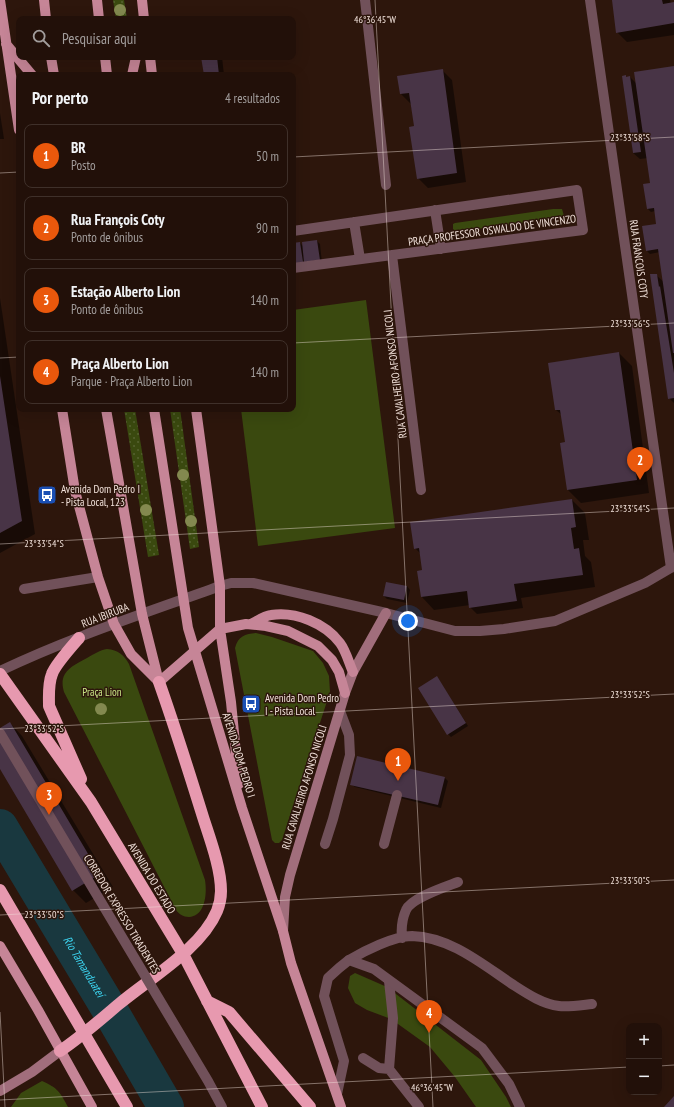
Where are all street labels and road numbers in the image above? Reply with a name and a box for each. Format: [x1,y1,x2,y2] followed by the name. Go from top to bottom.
[407,211,577,249] street label: PRAÇA PROFESSOR OSWALDO DE VINCENZO
[627,219,651,299] street label: RUA FRANCOIS COTY
[380,309,410,439] street label: RUA CAVALHEIRO AFONSO NICOLI
[79,599,132,630] street label: RUA IBIRUBA
[219,711,259,799] street label: AVENIDA DOM PEDRO I
[278,723,330,851] street label: RUA CAVALHEIRO AFONSO NICOLI
[125,840,179,916] street label: AVENIDA DO ESTADO
[81,852,163,976] street label: CORREDOR EXPRESSO TIRADENTES

